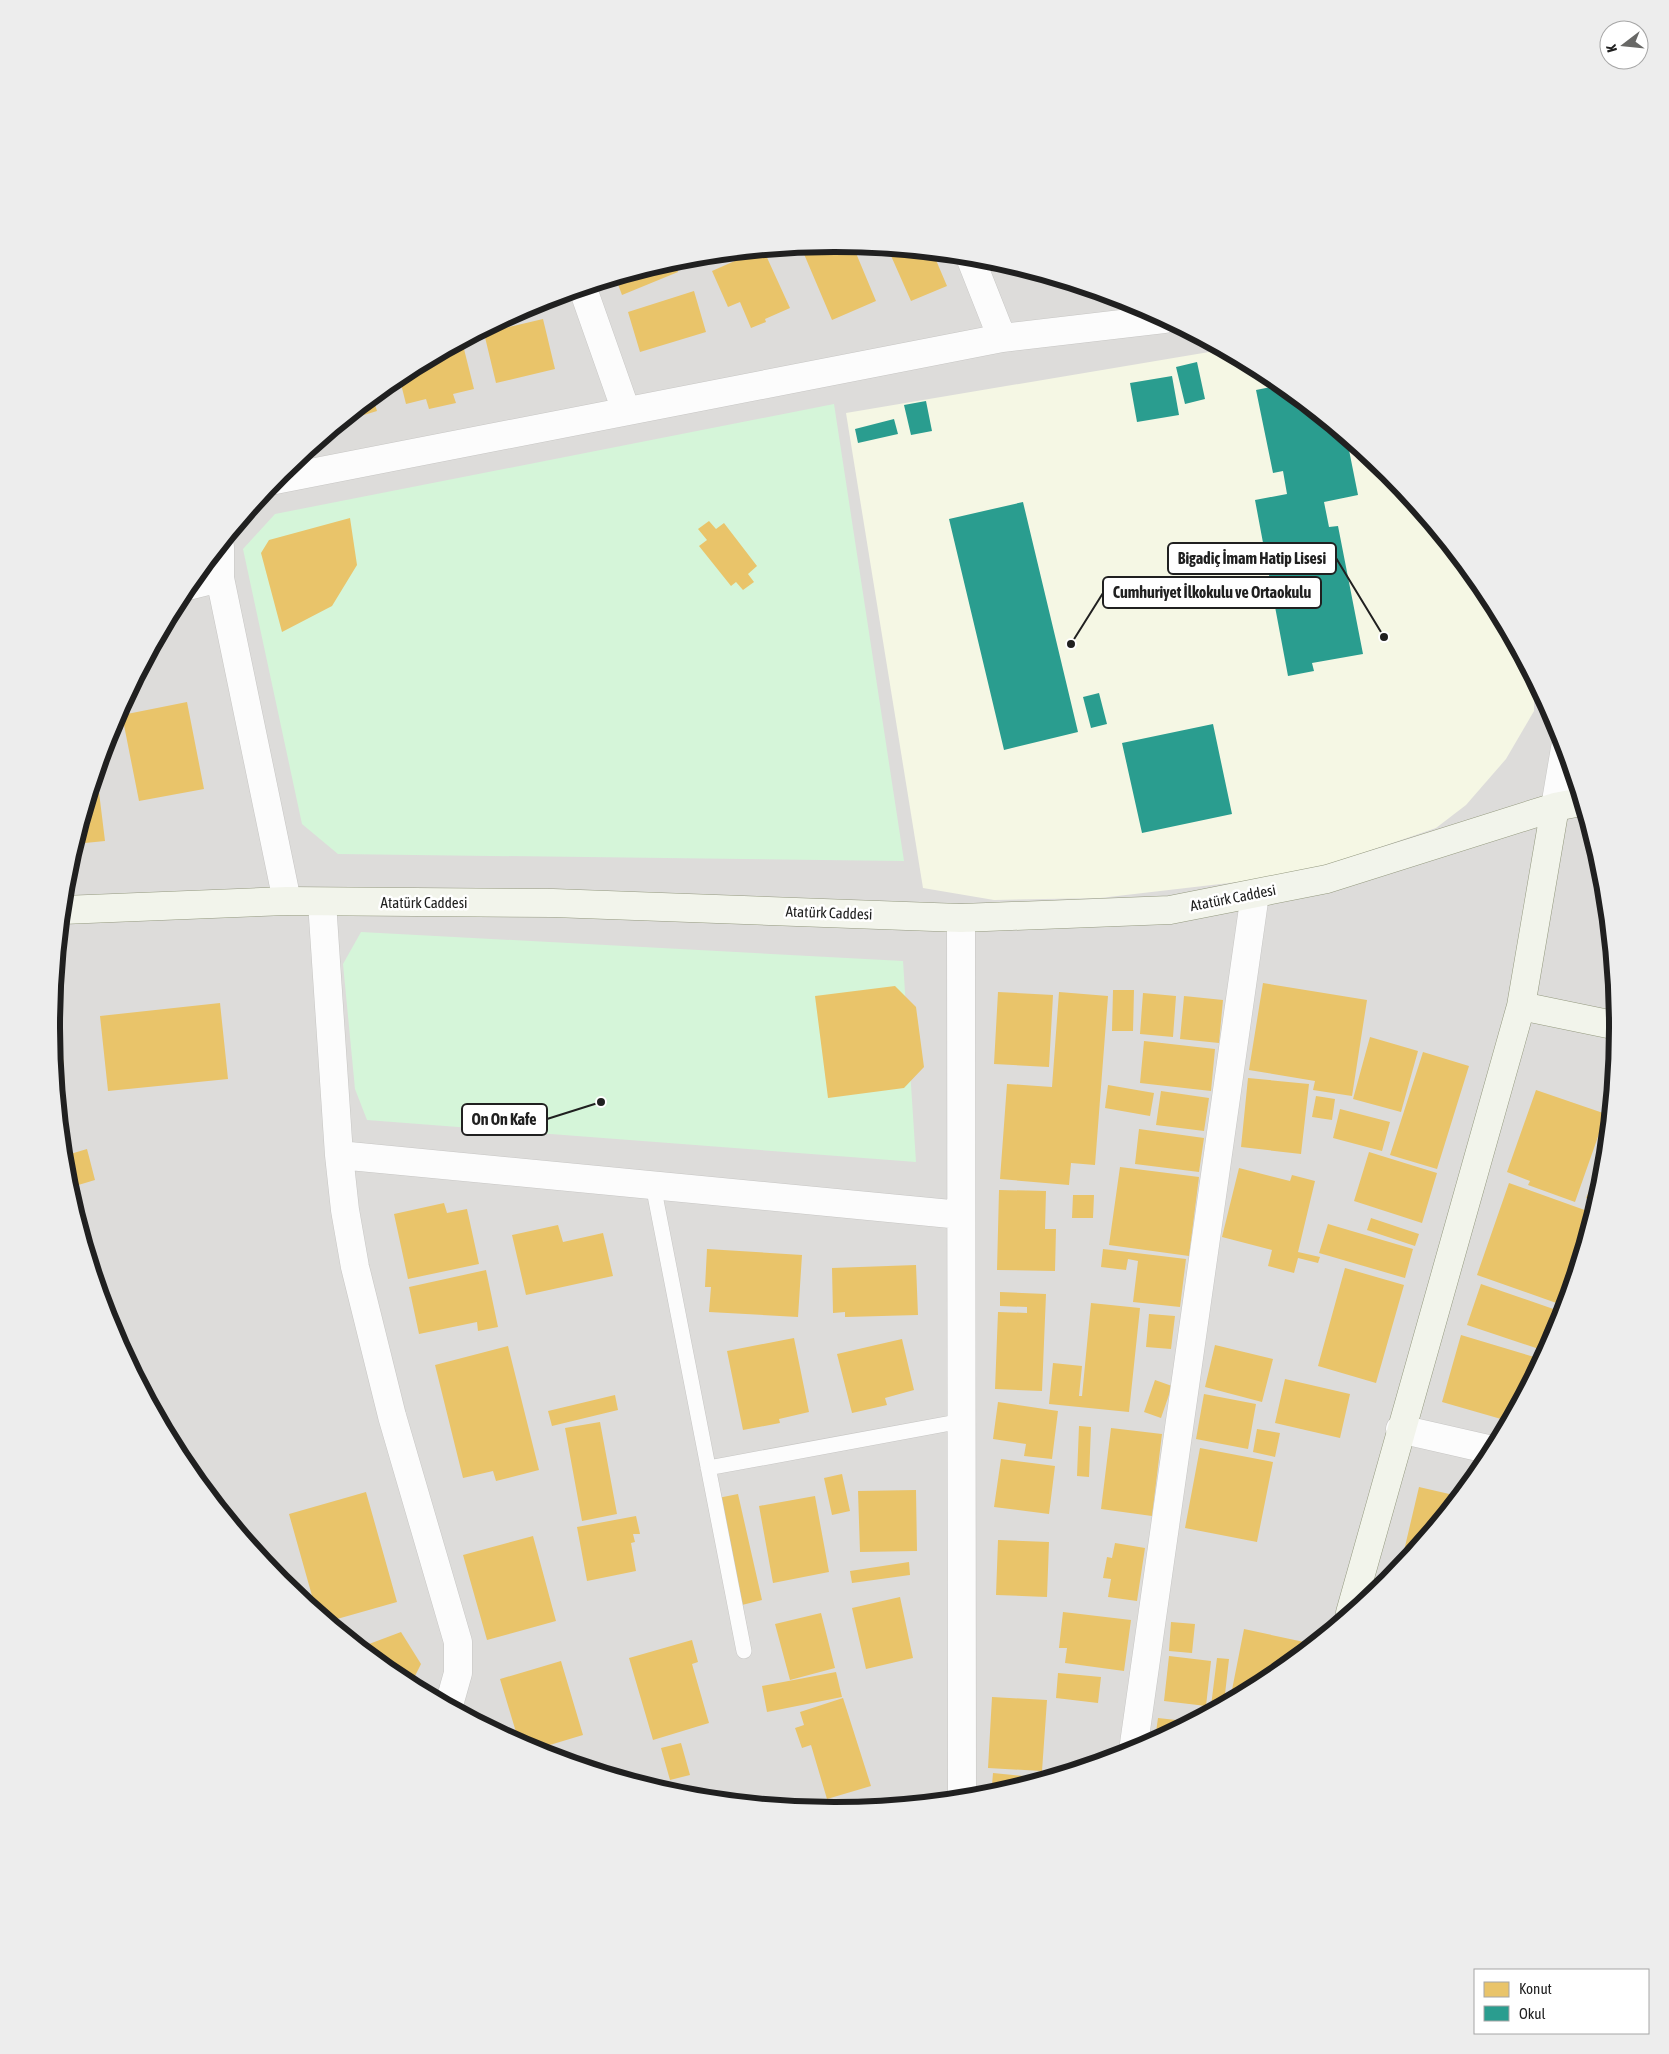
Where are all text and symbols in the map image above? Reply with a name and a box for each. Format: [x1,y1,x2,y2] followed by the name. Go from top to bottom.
[1599,20,1649,70] north arrow
[1603,43,1620,54] text: K
[1168,543,1336,574] callout: Bigadiç İmam Hatip Lisesi
[1178,549,1326,567] text: Bigadiç İmam Hatip Lisesi
[1103,577,1321,608] callout: Cumhuriyet İlkokulu ve Ortaokulu
[1113,583,1311,601] text: Cumhuriyet İlkokulu ve Ortaokulu
[1189,881,1277,914] street label: Atatürk Caddesi
[381,894,467,911] street label: Atatürk Caddesi
[785,902,873,923] street label: Atatürk Caddesi
[462,1104,547,1135] callout: On On Kafe
[471,1110,537,1128] text: On On Kafe
[1474,1969,1649,2034] legend
[1519,1980,1552,1997] text: Konut
[1519,2005,1546,2022] text: Okul

